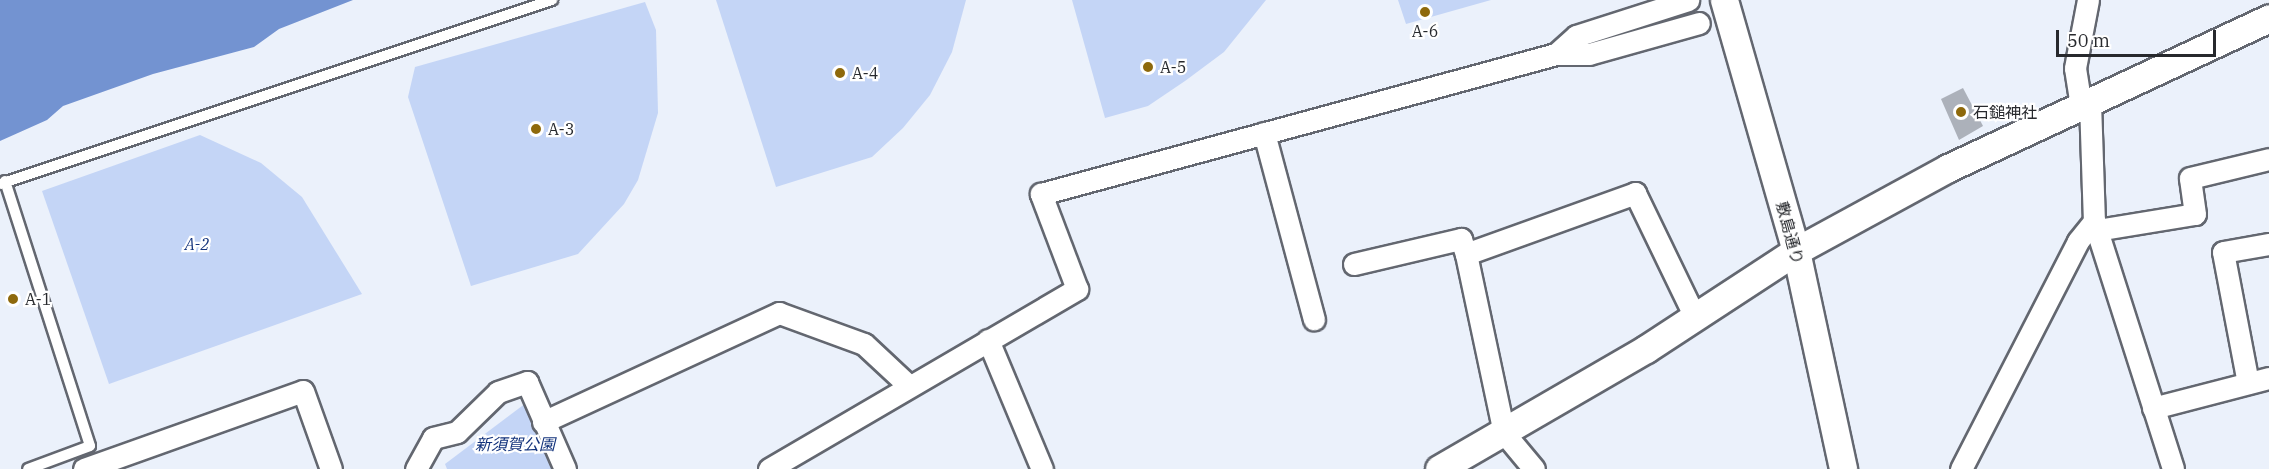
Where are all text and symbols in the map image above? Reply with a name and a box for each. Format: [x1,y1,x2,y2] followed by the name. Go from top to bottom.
[1418,5,1432,19] marker: A-6
[2059,18,2220,56] scale bar
[1412,21,1438,41] place label: A-6
[2067,29,2110,52] text: 50 m
[1160,57,1186,77] place label: A-5
[1141,60,1155,74] marker: A-5
[852,63,878,83] place label: A-4
[833,66,847,80] marker: A-4
[1973,102,2037,122] place label: 石鎚神社
[1954,105,1968,119] marker: 石鎚神社
[548,119,574,139] place label: A-3
[529,122,543,136] marker: A-3
[1772,200,1808,266] street label: 敷島通り
[185,234,209,254] park label: A-2
[25,289,51,309] place label: A-1
[6,292,20,306] marker: A-1
[475,434,555,454] park label: 新須賀公園

